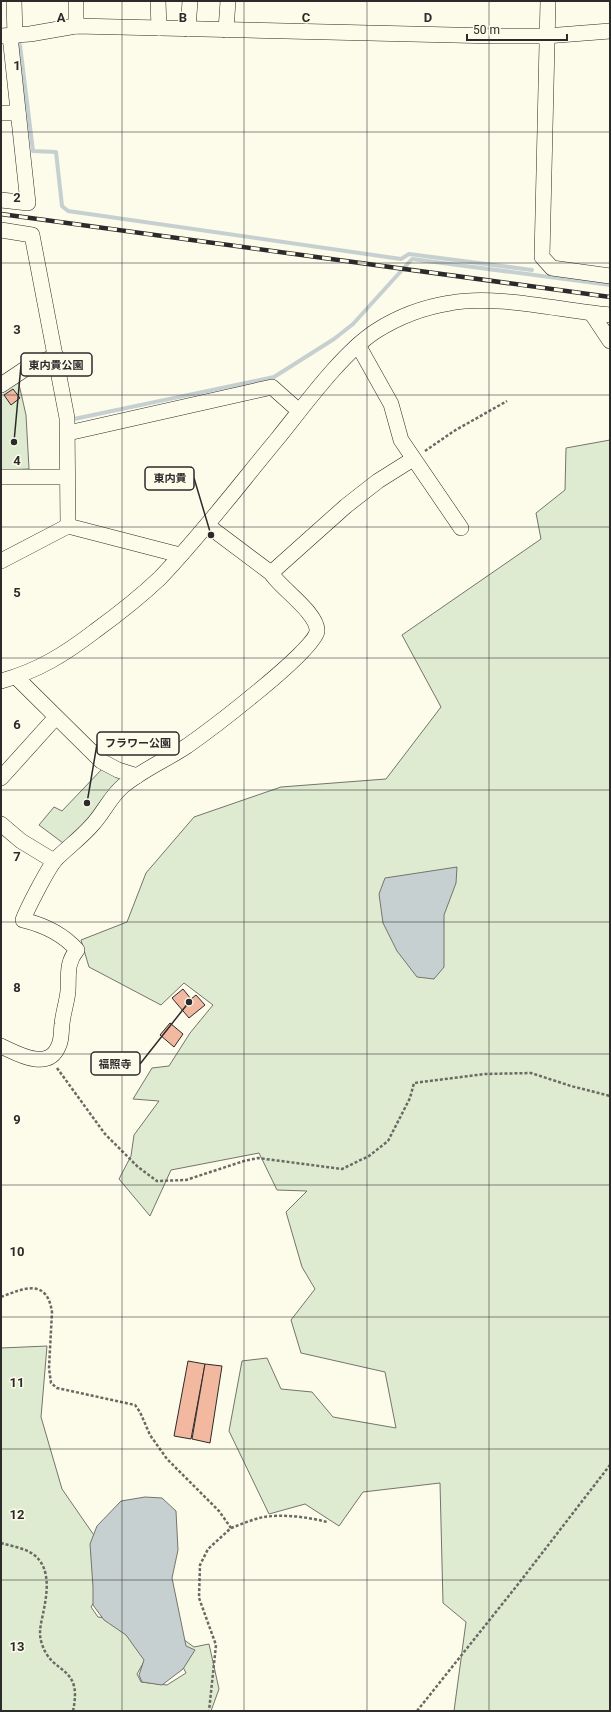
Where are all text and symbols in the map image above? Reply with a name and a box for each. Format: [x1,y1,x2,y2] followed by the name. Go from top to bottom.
[57,10,66,25] text: A
[179,10,187,25] text: B
[302,10,311,25] text: C
[424,10,432,25] text: D
[467,16,567,42] scale bar
[473,23,500,37] text: 50 m
[13,58,21,73] text: 1
[13,190,21,205] text: 2
[13,322,21,337] text: 3
[21,353,92,376] callout: 東内貴公園
[29,359,84,372] text: 東内貴公園
[13,453,21,468] text: 4
[145,467,194,490] callout: 東内貴
[154,472,187,485] text: 東内貴
[13,585,21,600] text: 5
[13,717,21,732] text: 6
[97,732,179,755] callout: フラワー公園
[105,737,171,750] text: フラワー公園
[13,849,21,864] text: 7
[13,980,21,995] text: 8
[91,1052,140,1075] callout: 福照寺
[99,1058,132,1071] text: 福照寺
[13,1112,21,1127] text: 9
[10,1244,24,1259] text: 10
[10,1375,24,1390] text: 11
[10,1507,24,1522] text: 12
[10,1639,24,1654] text: 13

